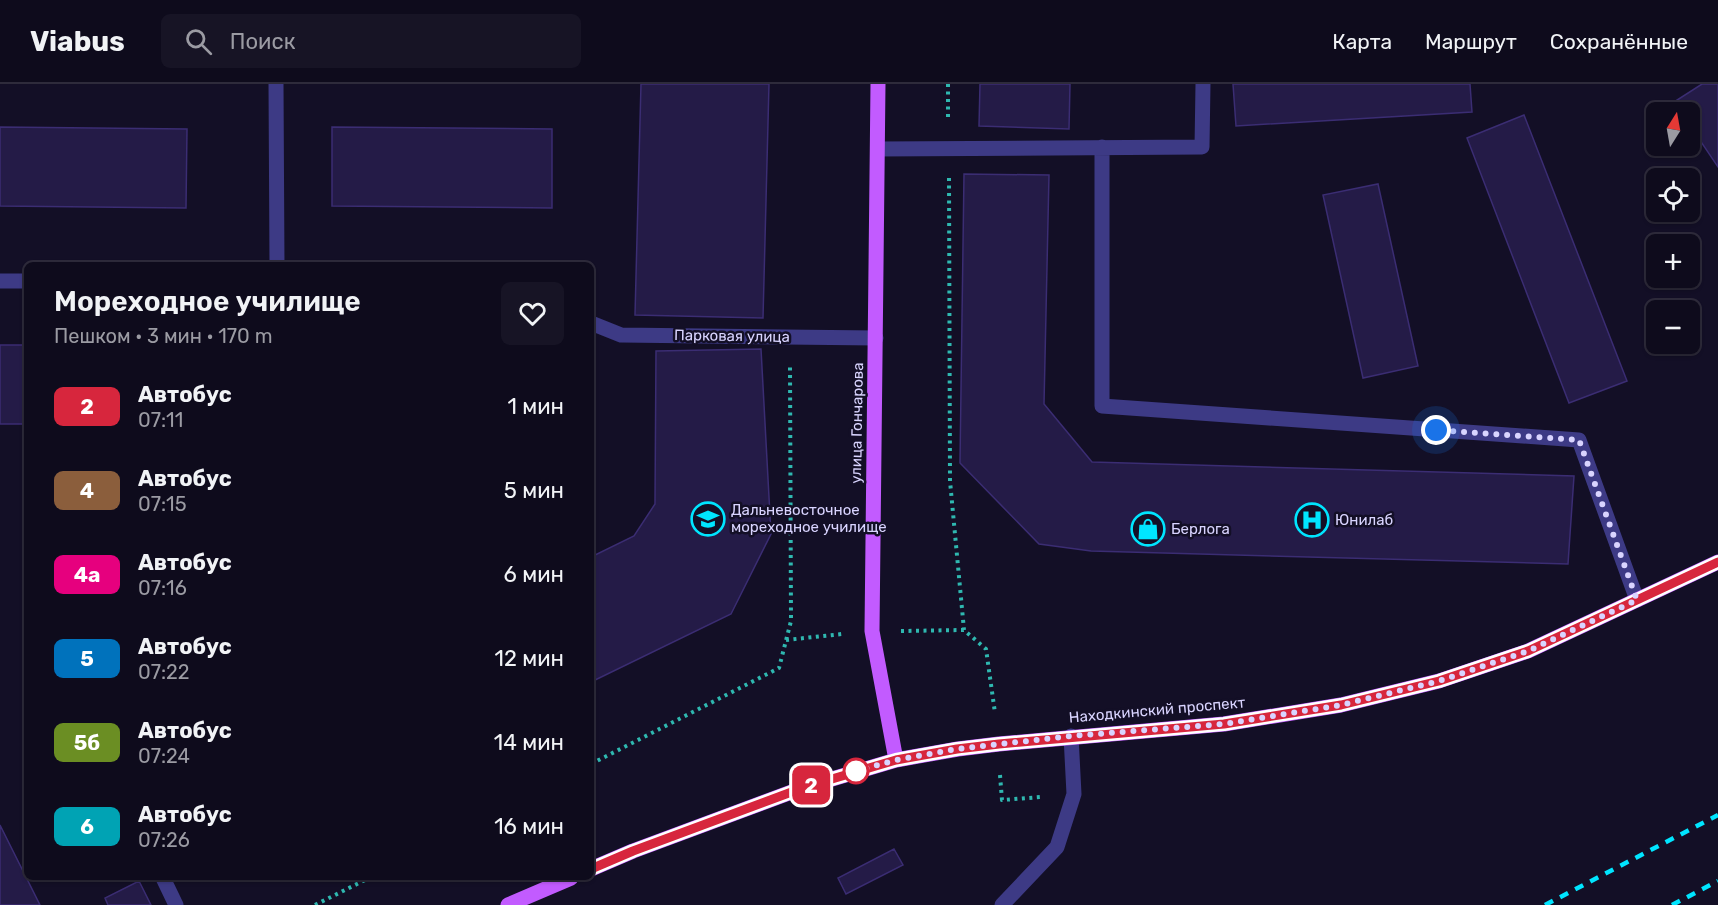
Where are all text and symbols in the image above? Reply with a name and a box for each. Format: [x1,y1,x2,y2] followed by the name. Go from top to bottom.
[161,14,581,68] search box
[30,25,125,58] text: Viabus
[182,25,215,58] icon: search
[230,28,295,55] text: Поиск
[1332,29,1392,54] text: Карта
[1425,29,1517,54] text: Маршрут
[1550,29,1688,54] text: Сохранённые
[1646,102,1700,156] north arrow
[1646,102,1700,354] map controls
[1646,168,1700,222] button: locate
[1646,234,1700,288] button: +
[501,282,564,345] button: heart
[54,285,361,318] text: Мореходное училище
[1646,300,1700,354] button: −
[54,324,273,348] text: Пешком · 3 мин · 170 m
[674,326,790,346] street label: Парковая улица
[847,362,867,484] street label: улица Гончарова
[138,381,232,408] text: Автобус
[507,393,564,420] text: 1 мин
[80,394,94,419] text: 2
[138,408,183,432] text: 07:11
[1421,415,1451,445] your location
[138,465,232,492] text: Автобус
[504,477,564,504] text: 5 мин
[80,478,94,503] text: 4
[138,492,187,516] text: 07:15
[690,501,726,537] school or university icon: Дальневосточное мореходное училище
[731,501,887,536] place label: Дальневосточное мореходное училище
[1294,502,1330,538] hospital icon: Юнилаб
[1130,511,1166,547] shop icon: Берлога
[1335,511,1393,529] place label: Юнилаб
[1171,520,1230,538] place label: Берлога
[138,549,232,576] text: Автобус
[504,561,564,588] text: 6 мин
[74,562,100,587] text: 4а
[138,576,187,600] text: 07:16
[138,633,232,660] text: Автобус
[494,645,564,672] text: 12 мин
[80,646,94,671] text: 5
[138,660,190,684] text: 07:22
[1068,693,1246,727] street label: Находкинский проспект
[138,717,232,744] text: Автобус
[494,729,564,756] text: 14 мин
[74,730,100,755] text: 5б
[138,744,190,768] text: 07:24
[843,758,869,784] unlabelled marker
[792,766,830,804] line badge: 2
[804,773,818,798] text: 2
[138,801,232,828] text: Автобус
[494,813,564,840] text: 16 мин
[80,814,94,839] text: 6
[138,828,190,852] text: 07:26

